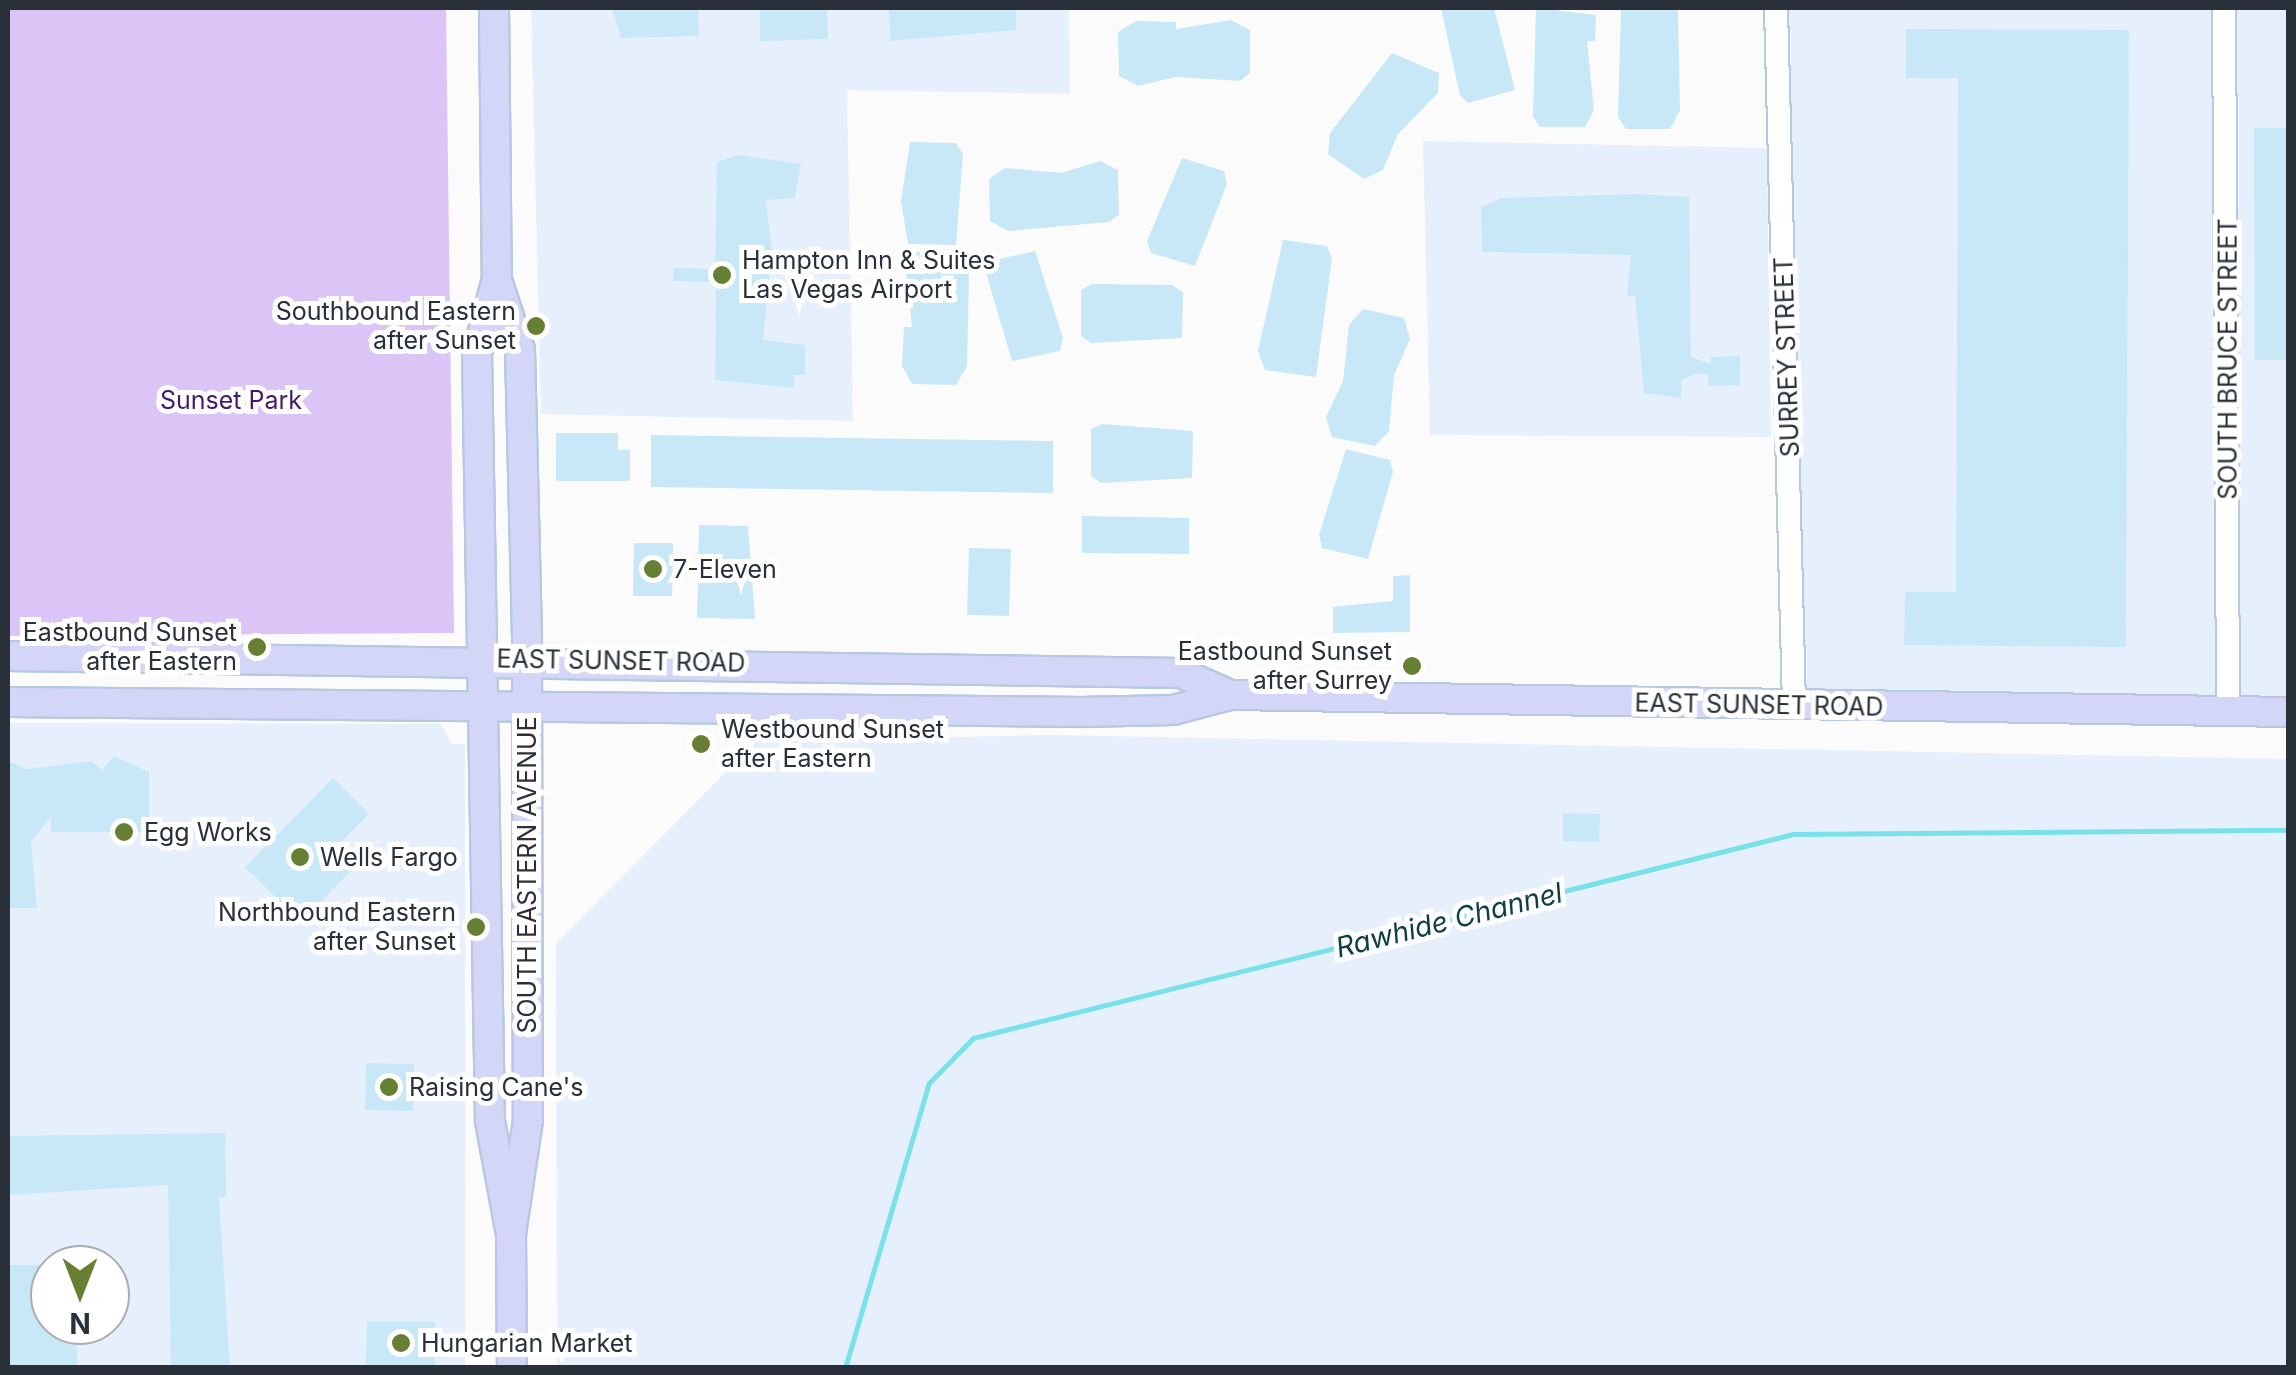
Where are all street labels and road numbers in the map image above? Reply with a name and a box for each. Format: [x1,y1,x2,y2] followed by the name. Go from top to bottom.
[2213,218,2243,500] street label: SOUTH BRUCE STREET
[1769,256,1805,458] street label: SURREY STREET
[496,644,746,678] street label: EAST SUNSET ROAD
[1634,688,1884,722] street label: EAST SUNSET ROAD
[512,716,542,1034] street label: SOUTH EASTERN AVENUE

